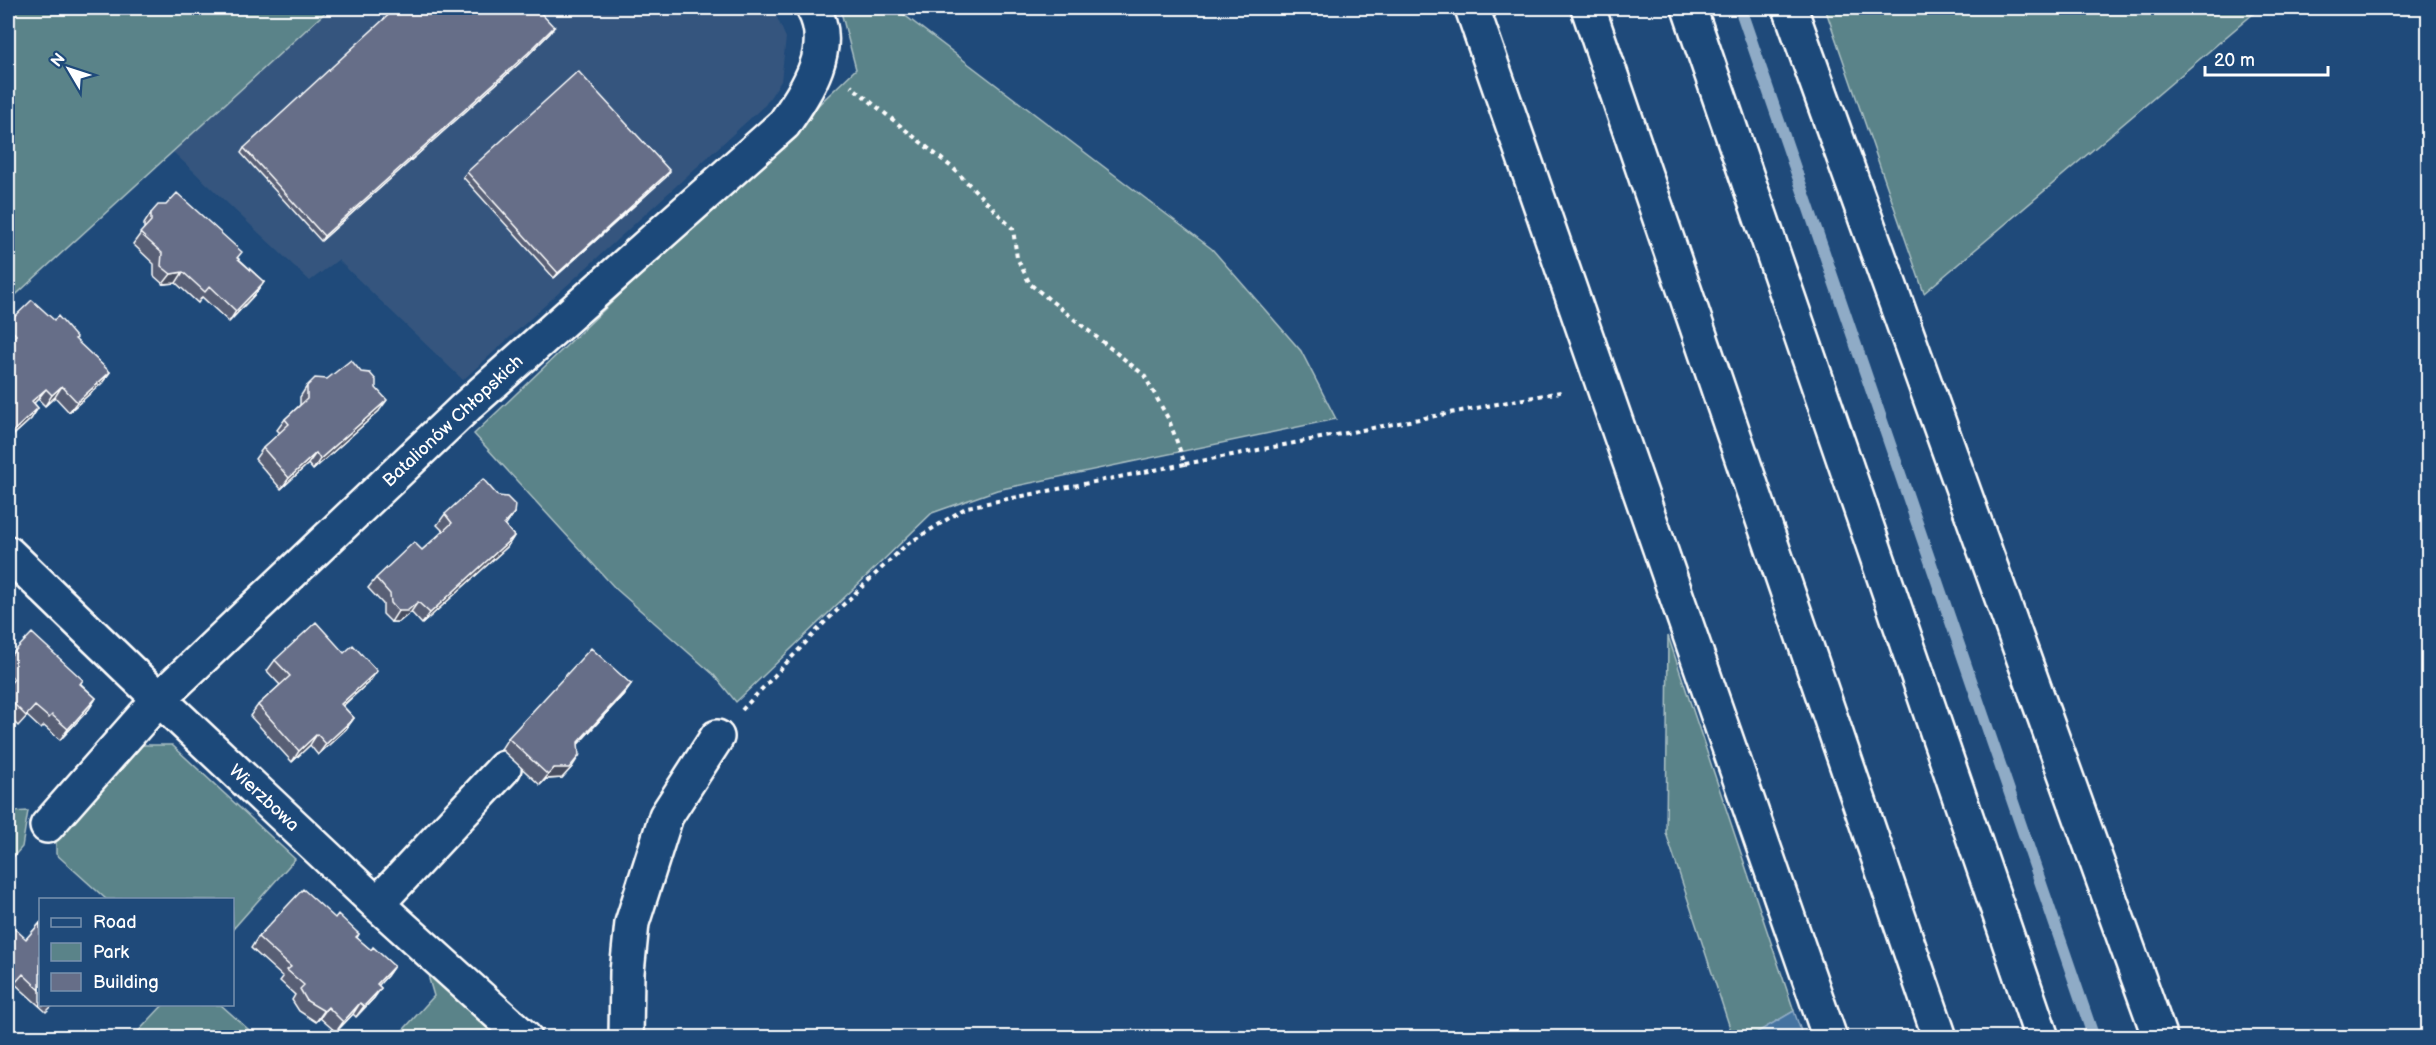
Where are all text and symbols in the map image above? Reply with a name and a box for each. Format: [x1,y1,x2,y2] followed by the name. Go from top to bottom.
[39,39,99,99] north arrow
[2205,39,2328,77] scale bar
[47,50,70,71] text: N
[2214,50,2255,71] text: 20 m
[379,351,527,491] street label: Batalionów Chłopskich
[225,760,303,836] street label: Wierzbowa
[39,898,234,1006] legend
[93,912,137,933] text: Road
[93,942,129,963] text: Park
[93,972,159,993] text: Building

